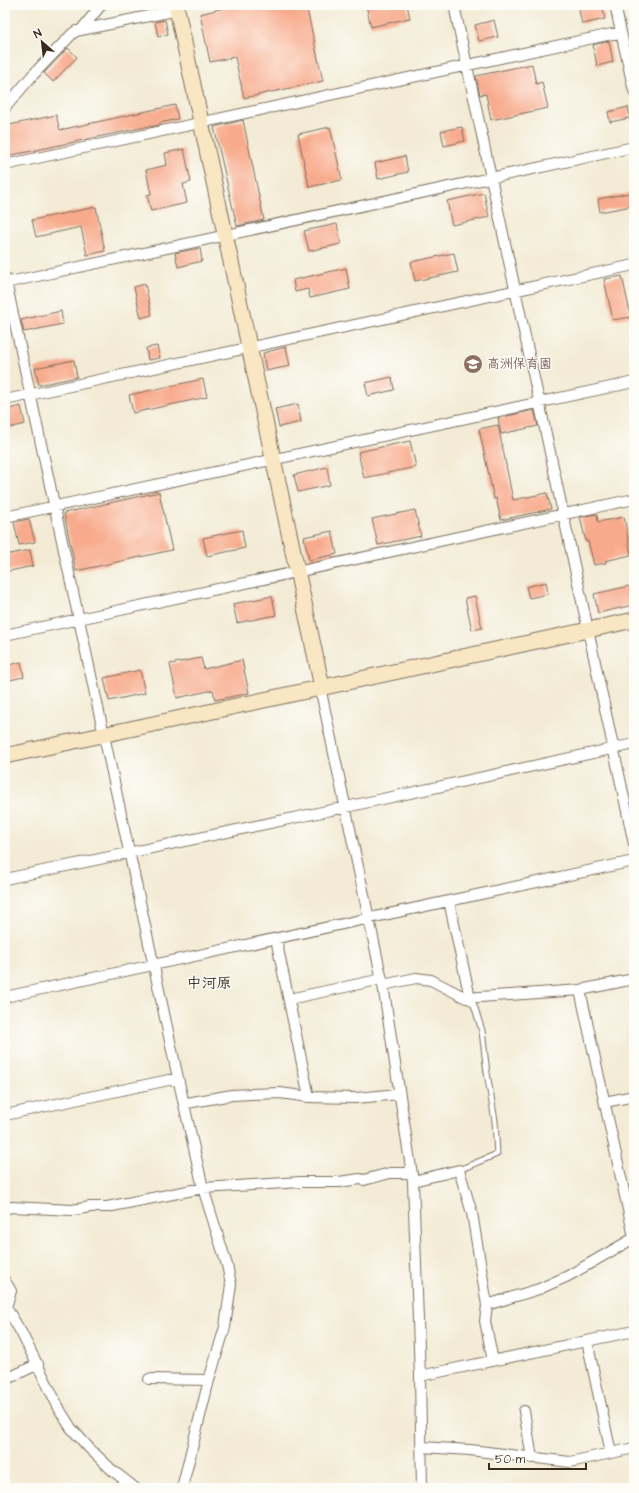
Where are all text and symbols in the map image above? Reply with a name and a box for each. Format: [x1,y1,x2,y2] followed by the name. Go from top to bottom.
[22,22,62,62] north arrow
[31,25,44,42] text: N
[462,353,484,375] school or university icon: 高洲保育園
[487,355,552,373] place label: 高洲保育園
[186,973,232,994] district label: 中河原
[489,1445,586,1471] scale bar
[495,1451,526,1468] text: 50 m

